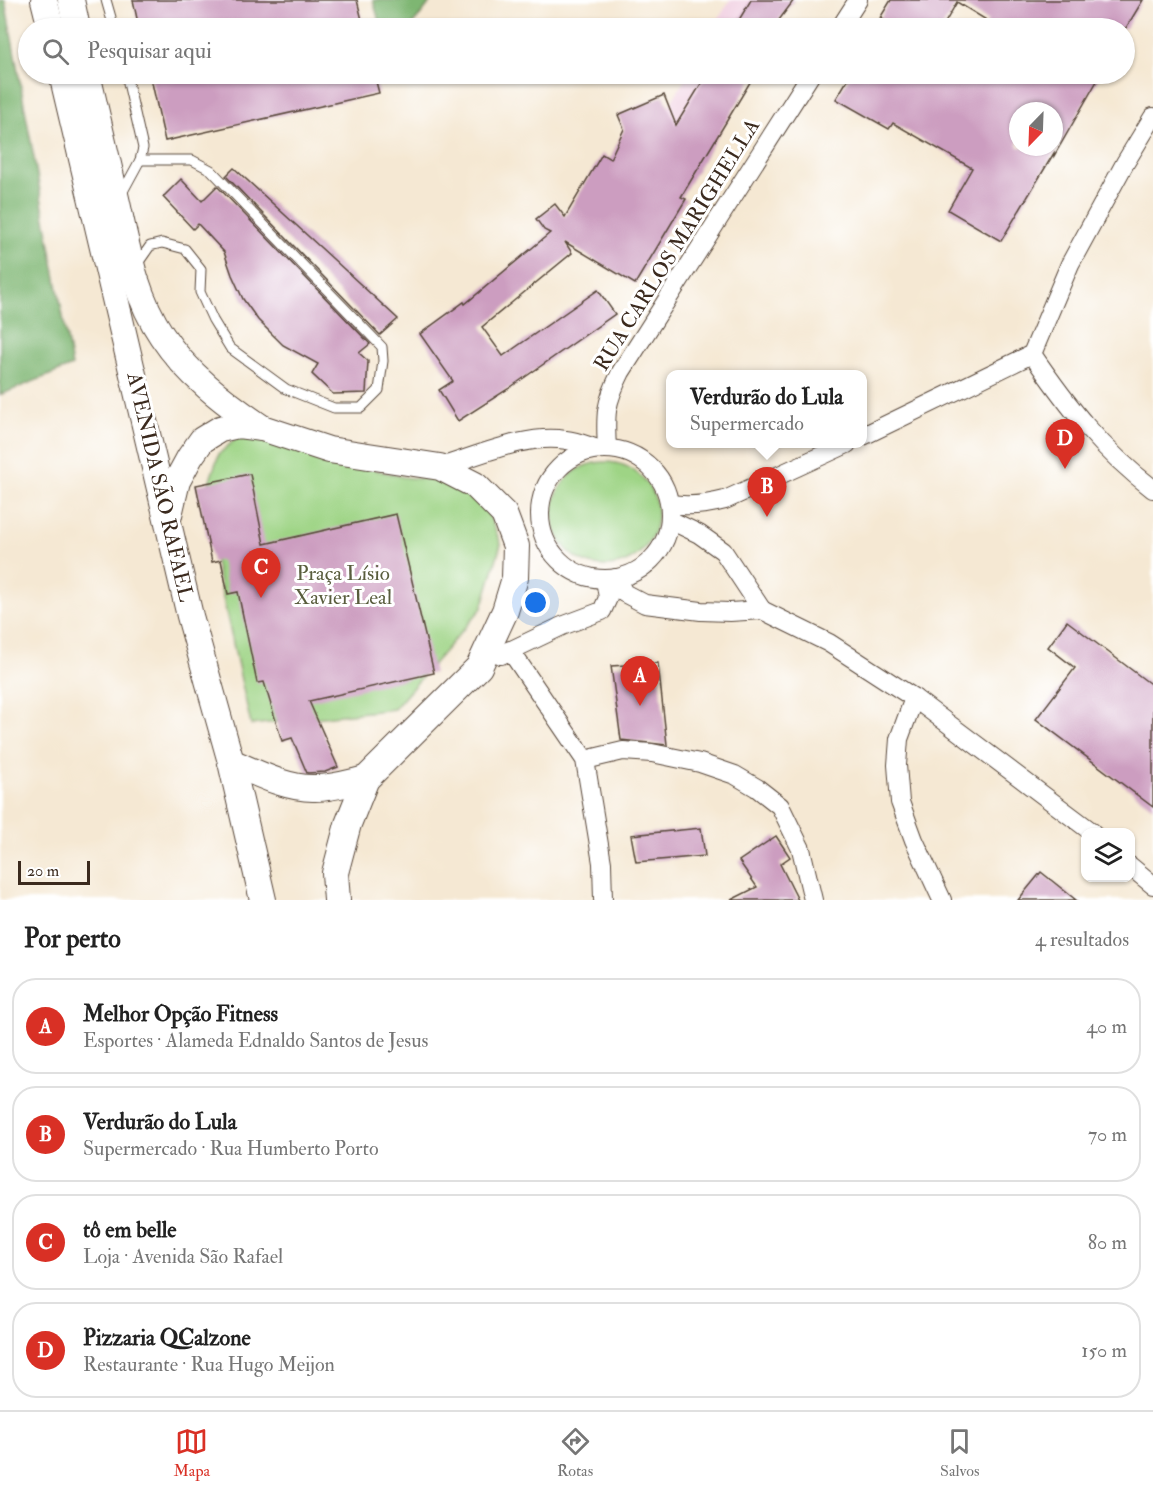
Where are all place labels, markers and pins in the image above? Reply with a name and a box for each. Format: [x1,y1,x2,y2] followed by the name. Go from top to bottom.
[1046,420,1084,469] pin: D
[748,468,786,517] pin: B
[242,548,280,598] pin: C
[620,656,660,706] pin: A

